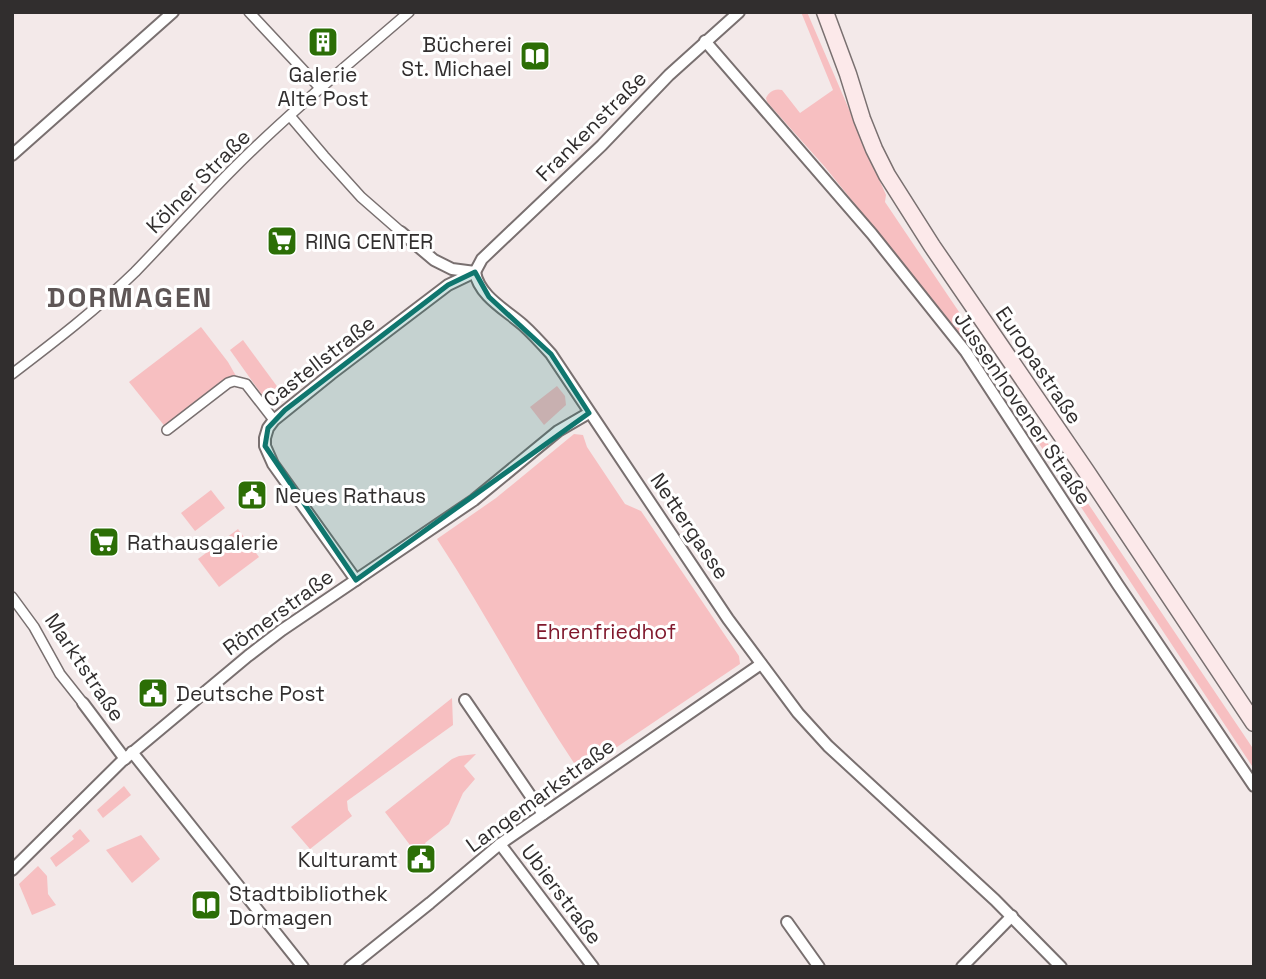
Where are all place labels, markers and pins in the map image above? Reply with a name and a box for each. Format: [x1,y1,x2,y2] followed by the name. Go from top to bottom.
[306,25,340,59] building icon: Galerie Alte Post
[401,31,512,82] place label: Bücherei St. Michael
[518,39,552,73] library icon: Bücherei St. Michael
[277,61,369,112] place label: Galerie Alte Post
[265,224,299,258] supermarket icon: RING CENTER
[305,228,433,255] place label: RING CENTER
[235,478,269,512] public building icon: Neues Rathaus
[275,482,426,509] place label: Neues Rathaus
[87,525,121,559] supermarket icon: Rathausgalerie
[127,529,279,556] place label: Rathausgalerie
[136,676,170,710] public building icon: Deutsche Post
[176,680,325,707] place label: Deutsche Post
[404,842,438,876] public building icon: Kulturamt
[298,846,398,873] place label: Kulturamt
[229,880,388,931] place label: Stadtbibliothek Dormagen
[189,888,223,922] library icon: Stadtbibliothek Dormagen

